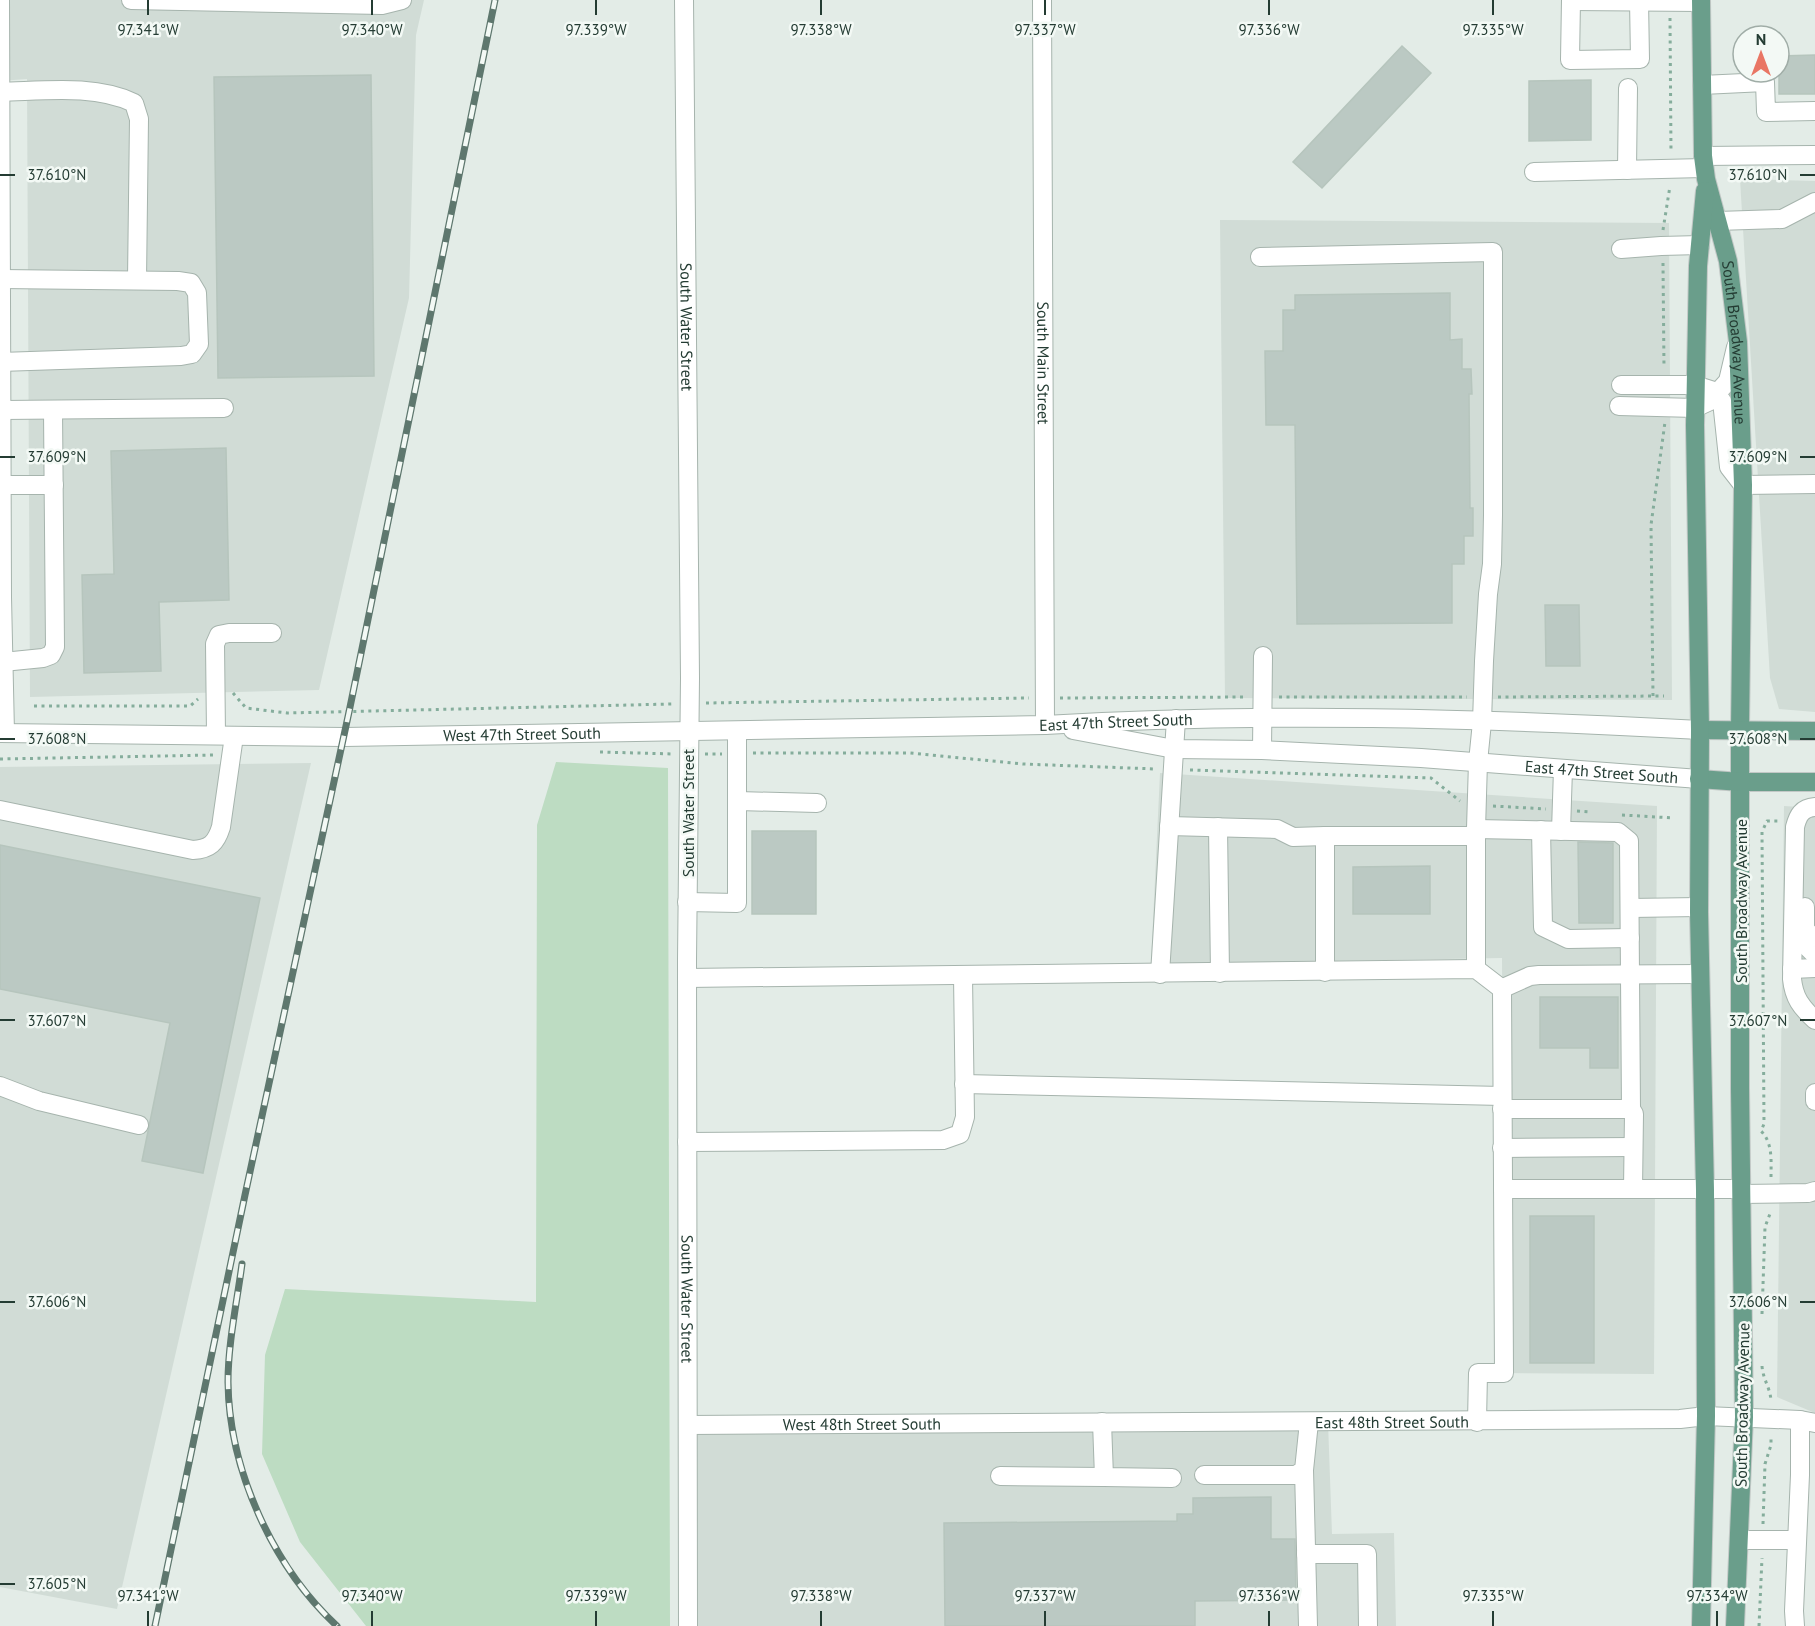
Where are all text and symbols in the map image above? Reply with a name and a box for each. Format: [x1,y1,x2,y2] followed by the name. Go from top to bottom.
[117,20,179,39] text: 97.341°W
[341,20,403,39] text: 97.340°W
[565,20,627,39] text: 97.339°W
[790,20,852,39] text: 97.338°W
[1014,20,1076,39] text: 97.337°W
[1238,20,1300,39] text: 97.336°W
[1462,20,1524,39] text: 97.335°W
[1731,24,1791,84] north arrow
[1756,29,1766,49] text: N
[28,165,86,184] text: 37.610°N
[1729,165,1787,184] text: 37.610°N
[1718,259,1751,425] street label: South Broadway Avenue
[676,263,697,392] street label: South Water Street
[1033,301,1054,425] street label: South Main Street
[28,447,86,466] text: 37.609°N
[1729,447,1787,466] text: 37.609°N
[1039,709,1193,735] street label: East 47th Street South
[443,723,601,745] street label: West 47th Street South
[28,729,86,748] text: 37.608°N
[1729,729,1787,748] text: 37.608°N
[678,748,698,877] street label: South Water Street
[1524,756,1679,787] street label: East 47th Street South
[1731,819,1751,983] street label: South Broadway Avenue
[28,1011,86,1030] text: 37.607°N
[1729,1011,1787,1030] text: 37.607°N
[677,1235,698,1364] street label: South Water Street
[28,1292,86,1311] text: 37.606°N
[1729,1292,1787,1311] text: 37.606°N
[1731,1323,1753,1487] street label: South Broadway Avenue
[1315,1411,1469,1432] street label: East 48th Street South
[783,1413,941,1434] street label: West 48th Street South
[28,1574,86,1593] text: 37.605°N
[117,1586,179,1605] text: 97.341°W
[341,1586,403,1605] text: 97.340°W
[565,1586,627,1605] text: 97.339°W
[790,1586,852,1605] text: 97.338°W
[1014,1586,1076,1605] text: 97.337°W
[1238,1586,1300,1605] text: 97.336°W
[1462,1586,1524,1605] text: 97.335°W
[1686,1586,1748,1605] text: 97.334°W

